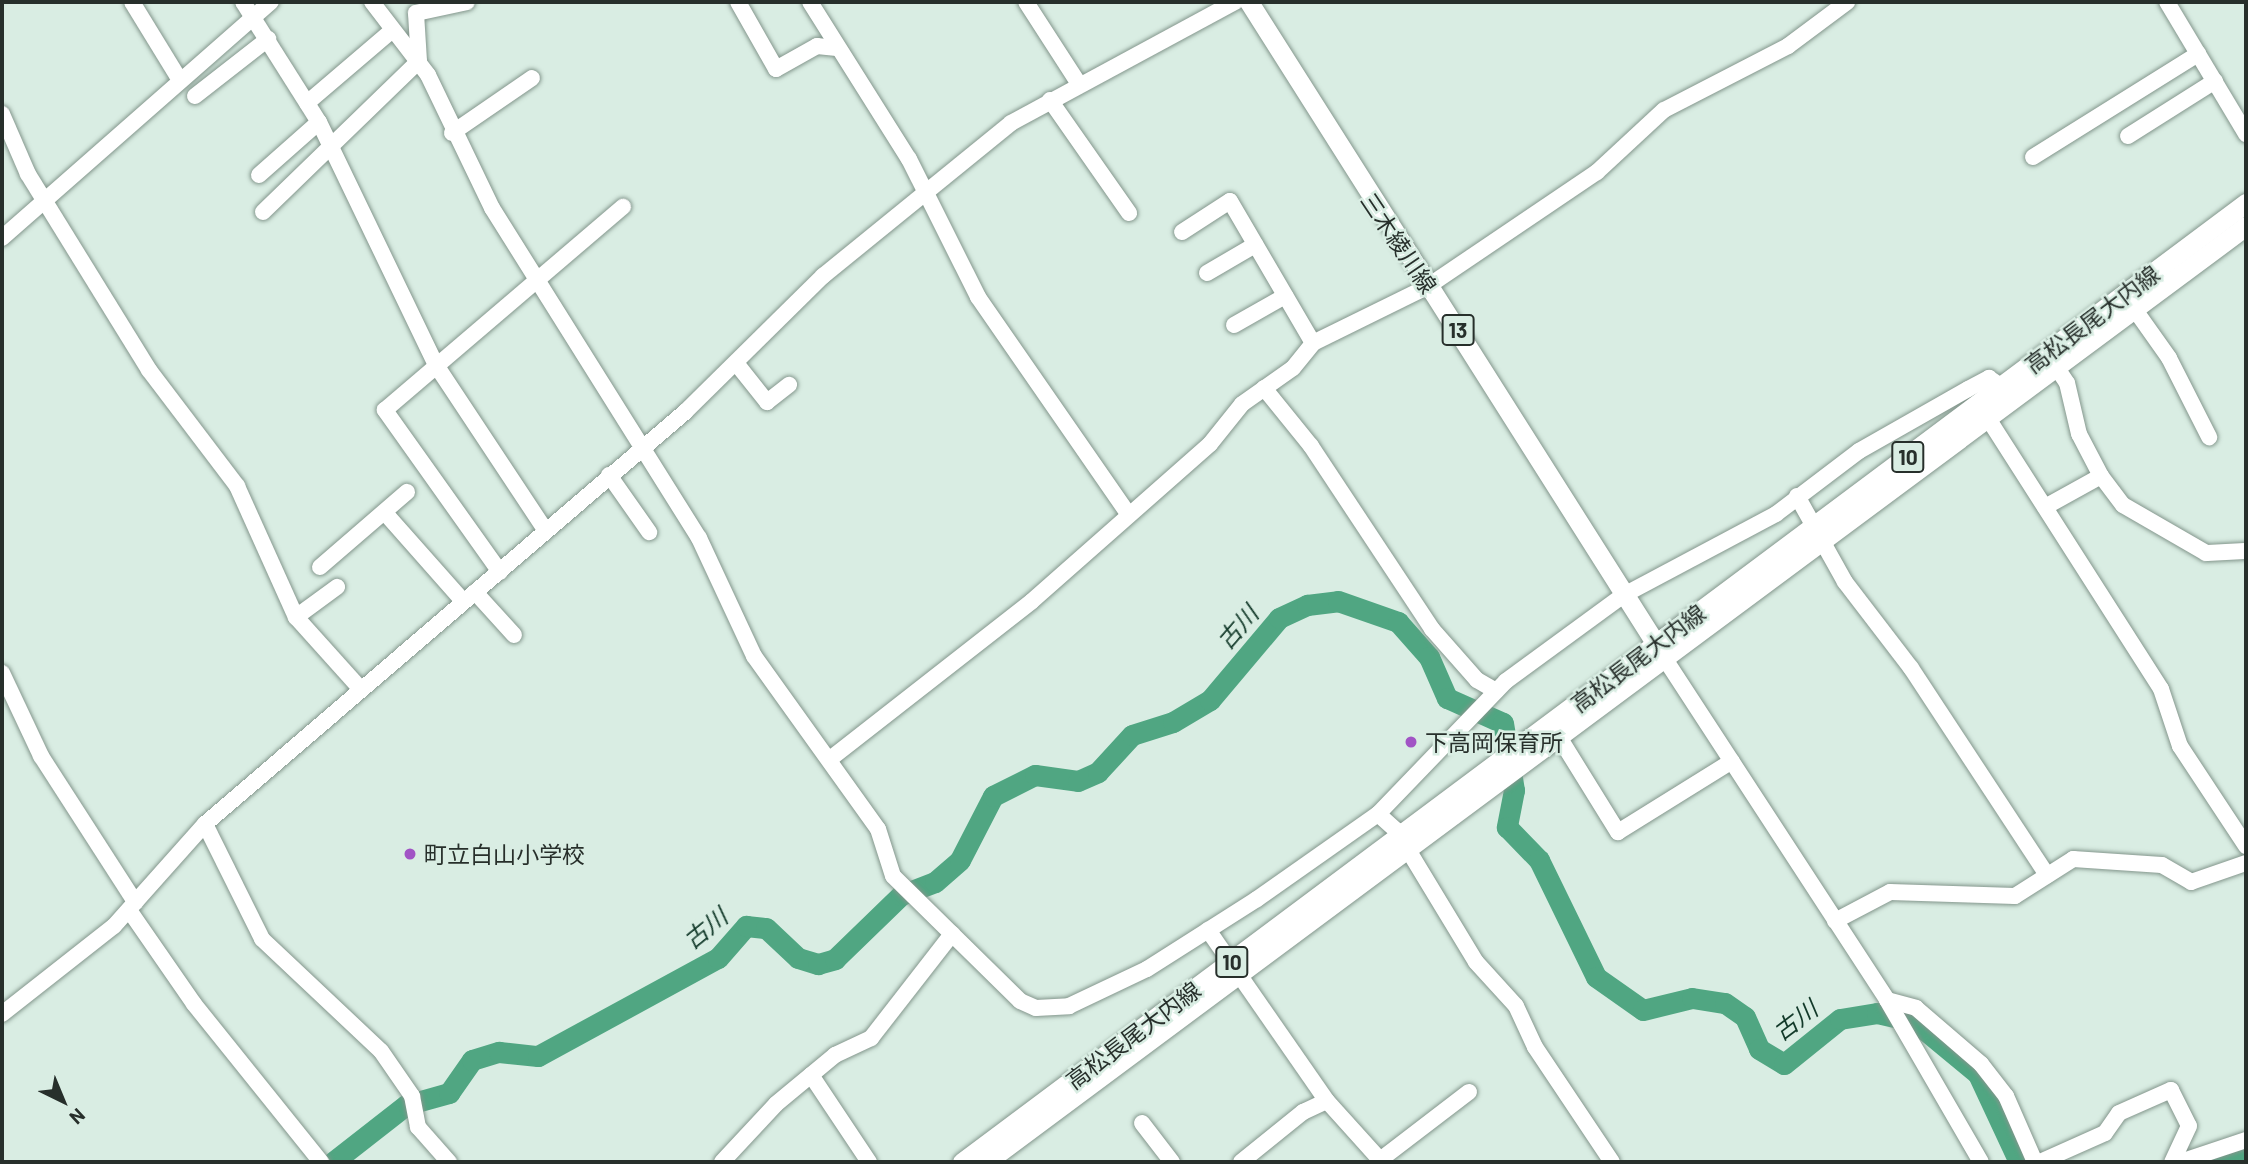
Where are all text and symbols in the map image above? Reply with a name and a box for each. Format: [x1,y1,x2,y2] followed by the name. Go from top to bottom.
[1355,188,1443,298] street label: 三木綾川線
[2019,260,2165,378] street label: 高松長尾大内線
[1440,312,1476,348] road number: 13
[1890,440,1926,475] road number: 10
[1210,599,1264,655] water label: 古川
[1565,599,1711,717] street label: 高松長尾大内線
[1425,728,1563,756] place label: 下高岡保育所
[1403,734,1419,750] marker: 下高岡保育所
[424,840,585,868] place label: 町立白山小学校
[402,846,418,862] marker: 町立白山小学校
[677,902,733,954] water label: 古川
[1214,944,1250,979] road number: 10
[1060,976,1206,1094] street label: 高松長尾大内線
[1767,994,1823,1046] water label: 古川
[28,1066,98,1136] north arrow
[65,1104,90,1129] text: N

